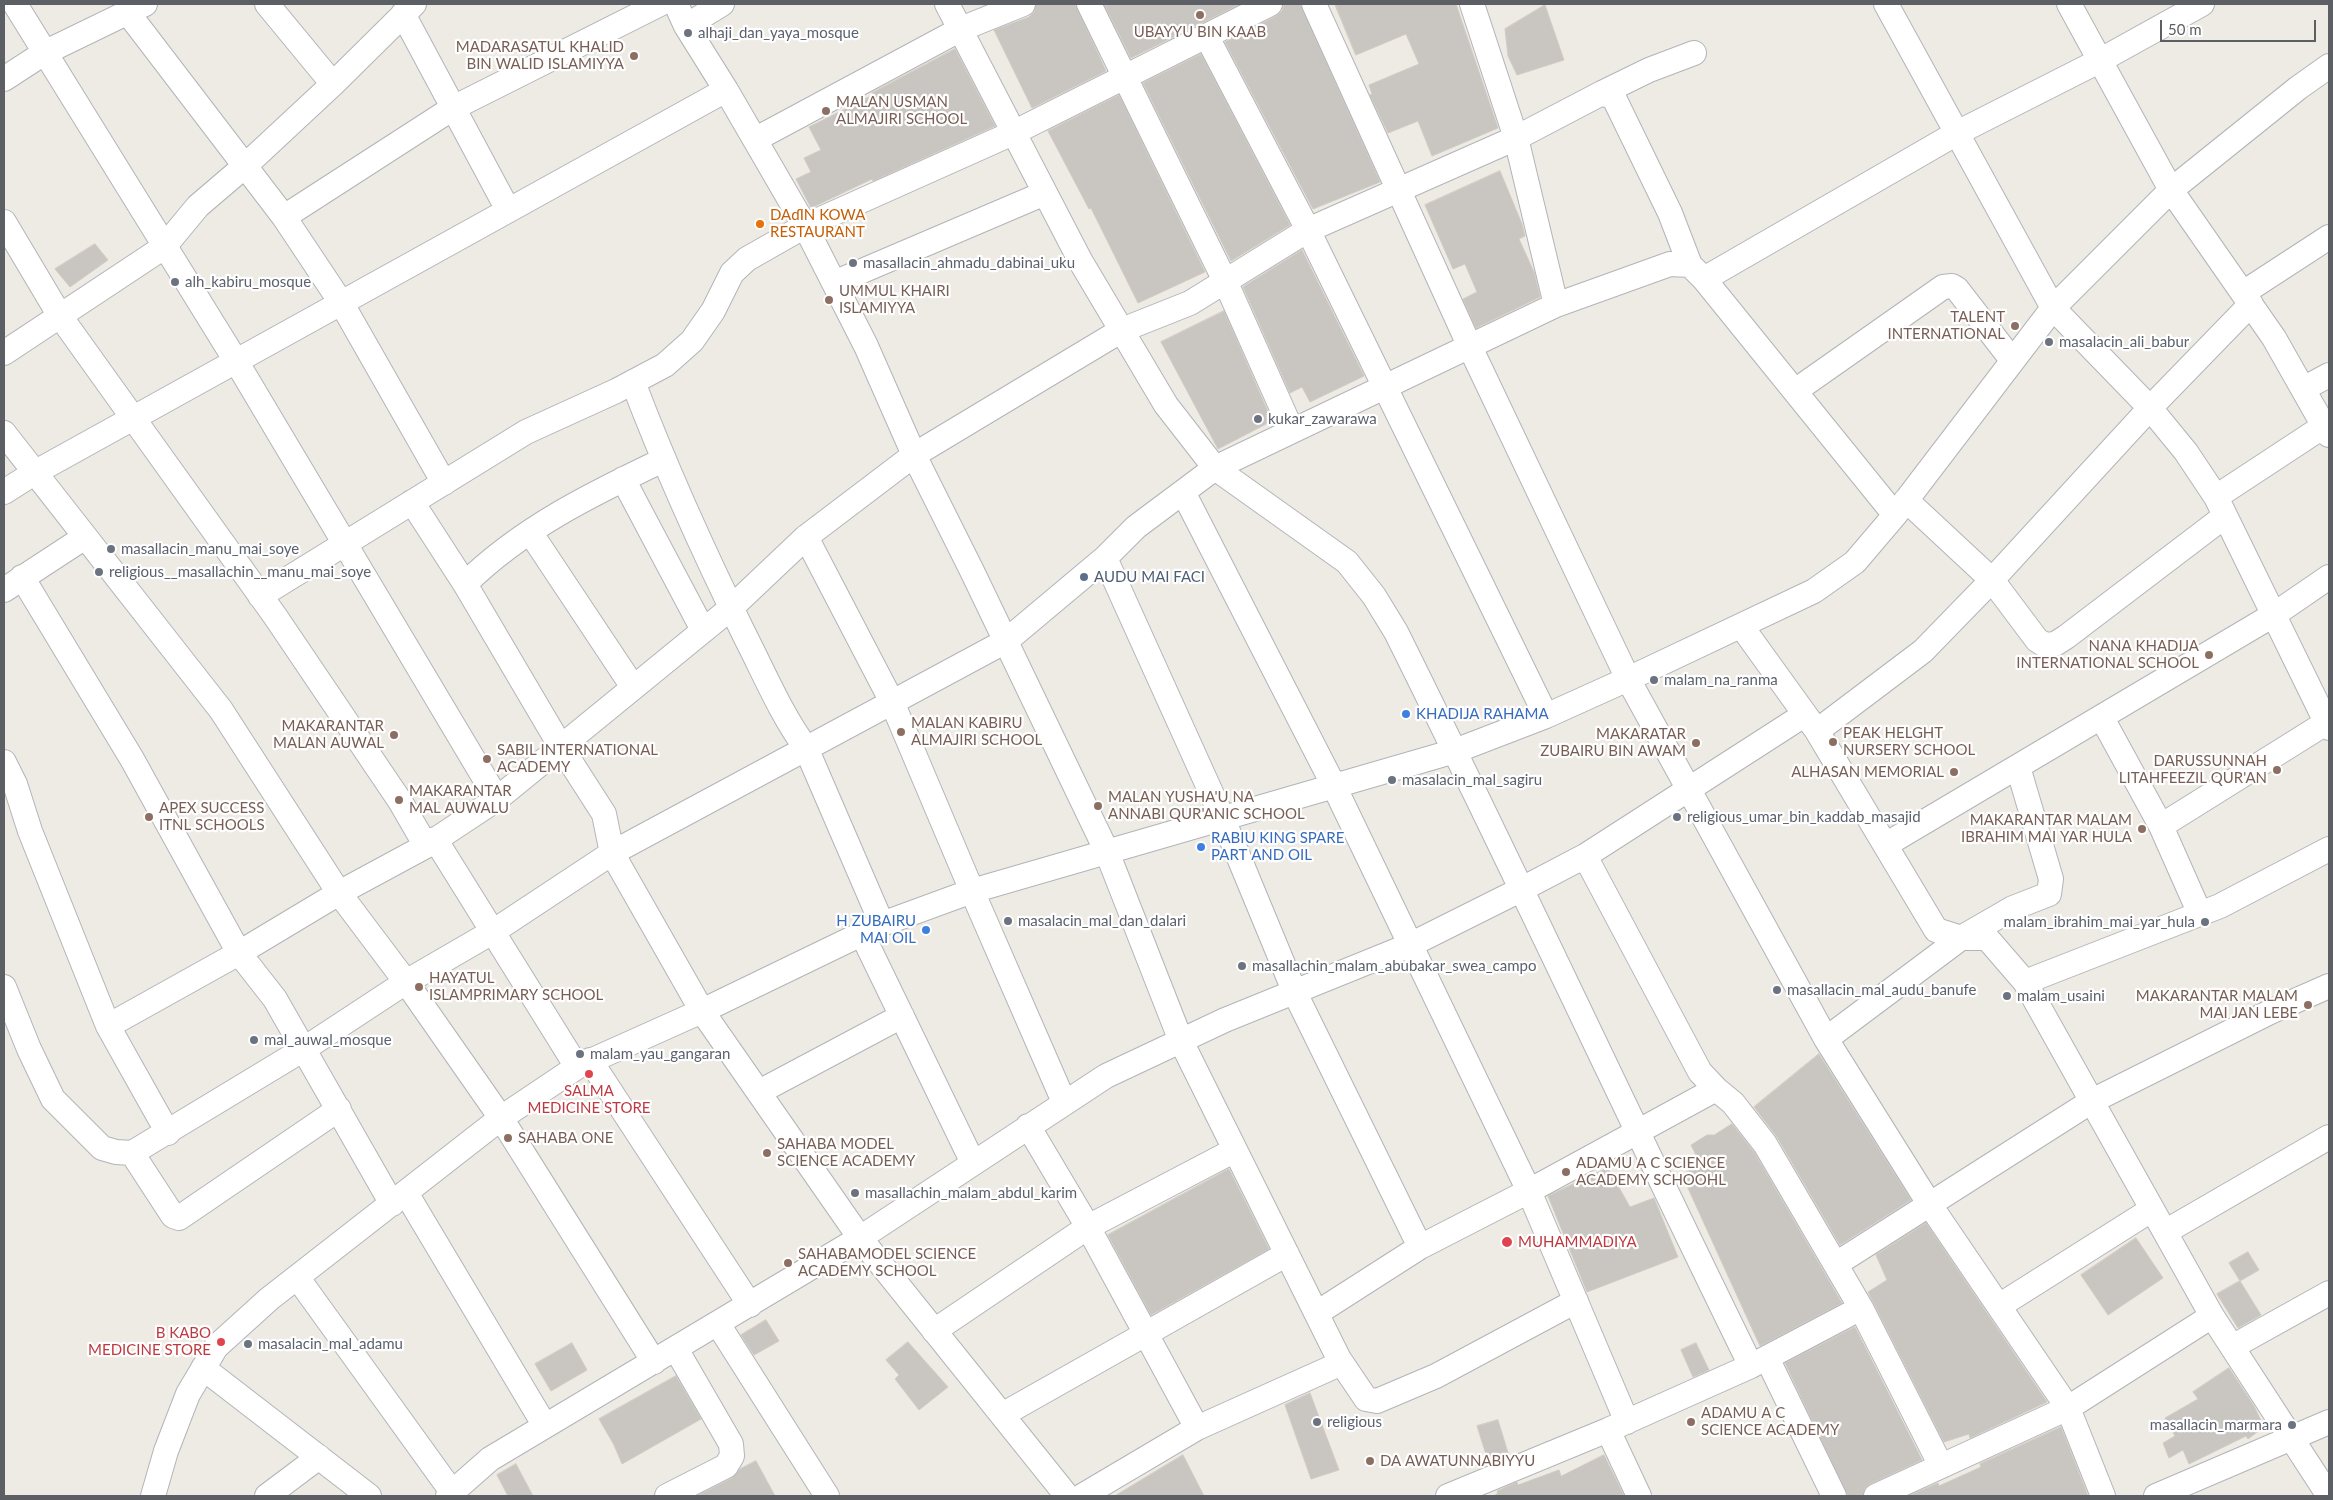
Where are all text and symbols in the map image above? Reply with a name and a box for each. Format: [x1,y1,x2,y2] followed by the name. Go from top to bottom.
[1194,9,1206,21] marker: UBAYYU BIN KAAB
[2163,10,2319,42] scale bar
[2168,20,2202,38] text: 50 m
[1134,23,1266,41] place label: UBAYYU BIN KAAB
[698,24,859,42] place label: alhaji_dan_yaya_mosque
[682,27,694,39] marker: alhaji_dan_yaya_mosque
[456,38,624,73] place label: MADARASATUL KHALID BIN WALID ISLAMIYYA
[628,50,640,62] marker: MADARASATUL KHALID BIN WALID ISLAMIYYA
[836,93,967,128] place label: MALAN USMAN ALMAJIRI SCHOOL
[820,105,832,117] marker: MALAN USMAN ALMAJIRI SCHOOL
[770,206,865,241] place label: DAɗIN KOWA RESTAURANT
[754,218,766,230] marker: DAɗIN KOWA RESTAURANT
[863,254,1075,272] place label: masallacin_ahmadu_dabinai_uku
[847,257,859,269] marker: masallacin_ahmadu_dabinai_uku
[185,273,311,291] place label: alh_kabiru_mosque
[169,276,181,288] marker: alh_kabiru_mosque
[839,282,950,317] place label: UMMUL KHAIRI ISLAMIYYA
[823,294,835,306] marker: UMMUL KHAIRI ISLAMIYYA
[1888,308,2005,343] place label: TALENT INTERNATIONAL
[2009,320,2021,332] marker: TALENT INTERNATIONAL
[2059,333,2189,351] place label: masalacin_ali_babur
[2043,336,2055,348] marker: masalacin_ali_babur
[1268,410,1377,428] place label: kukar_zawarawa
[1252,413,1264,425] marker: kukar_zawarawa
[121,540,299,558] place label: masallacin_manu_mai_soye
[105,543,117,555] marker: masallacin_manu_mai_soye
[109,563,371,581] place label: religious__masallachin__manu_mai_soye
[93,566,105,578] marker: religious__masallachin__manu_mai_soye
[1094,568,1205,586] place label: AUDU MAI FACI
[1078,571,1090,583] marker: AUDU MAI FACI
[2016,637,2199,672] place label: NANA KHADIJA INTERNATIONAL SCHOOL
[2203,649,2215,661] marker: NANA KHADIJA INTERNATIONAL SCHOOL
[1664,671,1778,689] place label: malam_na_ranma
[1648,674,1660,686] marker: malam_na_ranma
[1416,705,1549,723] place label: KHADIJA RAHAMA
[1400,708,1412,720] marker: KHADIJA RAHAMA
[911,714,1042,749] place label: MALAN KABIRU ALMAJIRI SCHOOL
[273,717,384,752] place label: MAKARANTAR MALAN AUWAL
[1843,724,1975,759] place label: PEAK HELGHT NURSERY SCHOOL
[1540,725,1686,760] place label: MAKARATAR ZUBAIRU BIN AWAM
[895,726,907,738] marker: MALAN KABIRU ALMAJIRI SCHOOL
[388,729,400,741] marker: MAKARANTAR MALAN AUWAL
[1827,736,1839,748] marker: PEAK HELGHT NURSERY SCHOOL
[1690,737,1702,749] marker: MAKARATAR ZUBAIRU BIN AWAM
[497,741,658,776] place label: SABIL INTERNATIONAL ACADEMY
[2119,752,2267,787] place label: DARUSSUNNAH LITAHFEEZIL QUR'AN
[481,753,493,765] marker: SABIL INTERNATIONAL ACADEMY
[1791,763,1944,781] place label: ALHASAN MEMORIAL
[2271,764,2283,776] marker: DARUSSUNNAH LITAHFEEZIL QUR'AN
[1948,766,1960,778] marker: ALHASAN MEMORIAL
[1402,771,1542,789] place label: masalacin_mal_sagiru
[1386,774,1398,786] marker: masalacin_mal_sagiru
[409,782,512,817] place label: MAKARANTAR MAL AUWALU
[1108,788,1305,823] place label: MALAN YUSHA'U NA ANNABI QUR'ANIC SCHOOL
[393,794,405,806] marker: MAKARANTAR MAL AUWALU
[159,799,265,834] place label: APEX SUCCESS ITNL SCHOOLS
[1092,800,1104,812] marker: MALAN YUSHA'U NA ANNABI QUR'ANIC SCHOOL
[1687,808,1921,826] place label: religious_umar_bin_kaddab_masajid
[143,811,155,823] marker: APEX SUCCESS ITNL SCHOOLS
[1671,811,1683,823] marker: religious_umar_bin_kaddab_masajid
[1961,811,2132,846] place label: MAKARANTAR MALAM IBRAHIM MAI YAR HULA
[2136,823,2148,835] marker: MAKARANTAR MALAM IBRAHIM MAI YAR HULA
[1211,829,1344,864] place label: RABIU KING SPARE PART AND OIL
[1195,841,1207,853] marker: RABIU KING SPARE PART AND OIL
[836,912,916,947] place label: H ZUBAIRU MAI OIL
[1018,912,1186,930] place label: masalacin_mal_dan_dalari
[2004,913,2195,931] place label: malam_ibrahim_mai_yar_hula
[1002,915,1014,927] marker: masalacin_mal_dan_dalari
[2199,916,2211,928] marker: malam_ibrahim_mai_yar_hula
[920,924,932,936] marker: H ZUBAIRU MAI OIL
[1252,957,1536,975] place label: masallachin_malam_abubakar_swea_campo
[1236,960,1248,972] marker: masallachin_malam_abubakar_swea_campo
[429,969,603,1004] place label: HAYATUL ISLAMPRIMARY SCHOOL
[413,981,425,993] marker: HAYATUL ISLAMPRIMARY SCHOOL
[1787,981,1976,999] place label: masallacin_mal_audu_banufe
[1771,984,1783,996] marker: masallacin_mal_audu_banufe
[2017,987,2105,1005] place label: malam_usaini
[2136,987,2298,1022] place label: MAKARANTAR MALAM MAI JAN LEBE
[2001,990,2013,1002] marker: malam_usaini
[2302,999,2314,1011] marker: MAKARANTAR MALAM MAI JAN LEBE
[264,1031,392,1049] place label: mal_auwal_mosque
[248,1034,260,1046] marker: mal_auwal_mosque
[590,1045,730,1063] place label: malam_yau_gangaran
[574,1048,586,1060] marker: malam_yau_gangaran
[583,1068,595,1080] marker: SALMA MEDICINE STORE
[528,1082,650,1117] place label: SALMA MEDICINE STORE
[518,1129,613,1147] place label: SAHABA ONE
[502,1132,514,1144] marker: SAHABA ONE
[777,1135,915,1170] place label: SAHABA MODEL SCIENCE ACADEMY
[761,1147,773,1159] marker: SAHABA MODEL SCIENCE ACADEMY
[1576,1154,1726,1189] place label: ADAMU A C SCIENCE ACADEMY SCHOOHL
[1560,1166,1572,1178] marker: ADAMU A C SCIENCE ACADEMY SCHOOHL
[865,1184,1077,1202] place label: masallachin_malam_abdul_karim
[849,1187,861,1199] marker: masallachin_malam_abdul_karim
[1518,1233,1637,1251] place label: MUHAMMADIYA
[1500,1235,1514,1249] marker: MUHAMMADIYA
[798,1245,976,1280] place label: SAHABAMODEL SCIENCE ACADEMY SCHOOL
[782,1257,794,1269] marker: SAHABAMODEL SCIENCE ACADEMY SCHOOL
[88,1324,211,1359] place label: B KABO MEDICINE STORE
[258,1335,403,1353] place label: masalacin_mal_adamu
[215,1336,227,1348] marker: B KABO MEDICINE STORE
[242,1338,254,1350] marker: masalacin_mal_adamu
[1701,1404,1839,1439] place label: ADAMU A C SCIENCE ACADEMY
[1327,1413,1382,1431] place label: religious
[1311,1416,1323,1428] marker: religious
[1685,1416,1697,1428] marker: ADAMU A C SCIENCE ACADEMY
[2150,1416,2282,1434] place label: masallacin_marmara
[2286,1419,2298,1431] marker: masallacin_marmara
[1380,1452,1535,1470] place label: DA AWATUNNABIYYU
[1364,1455,1376,1467] marker: DA AWATUNNABIYYU

